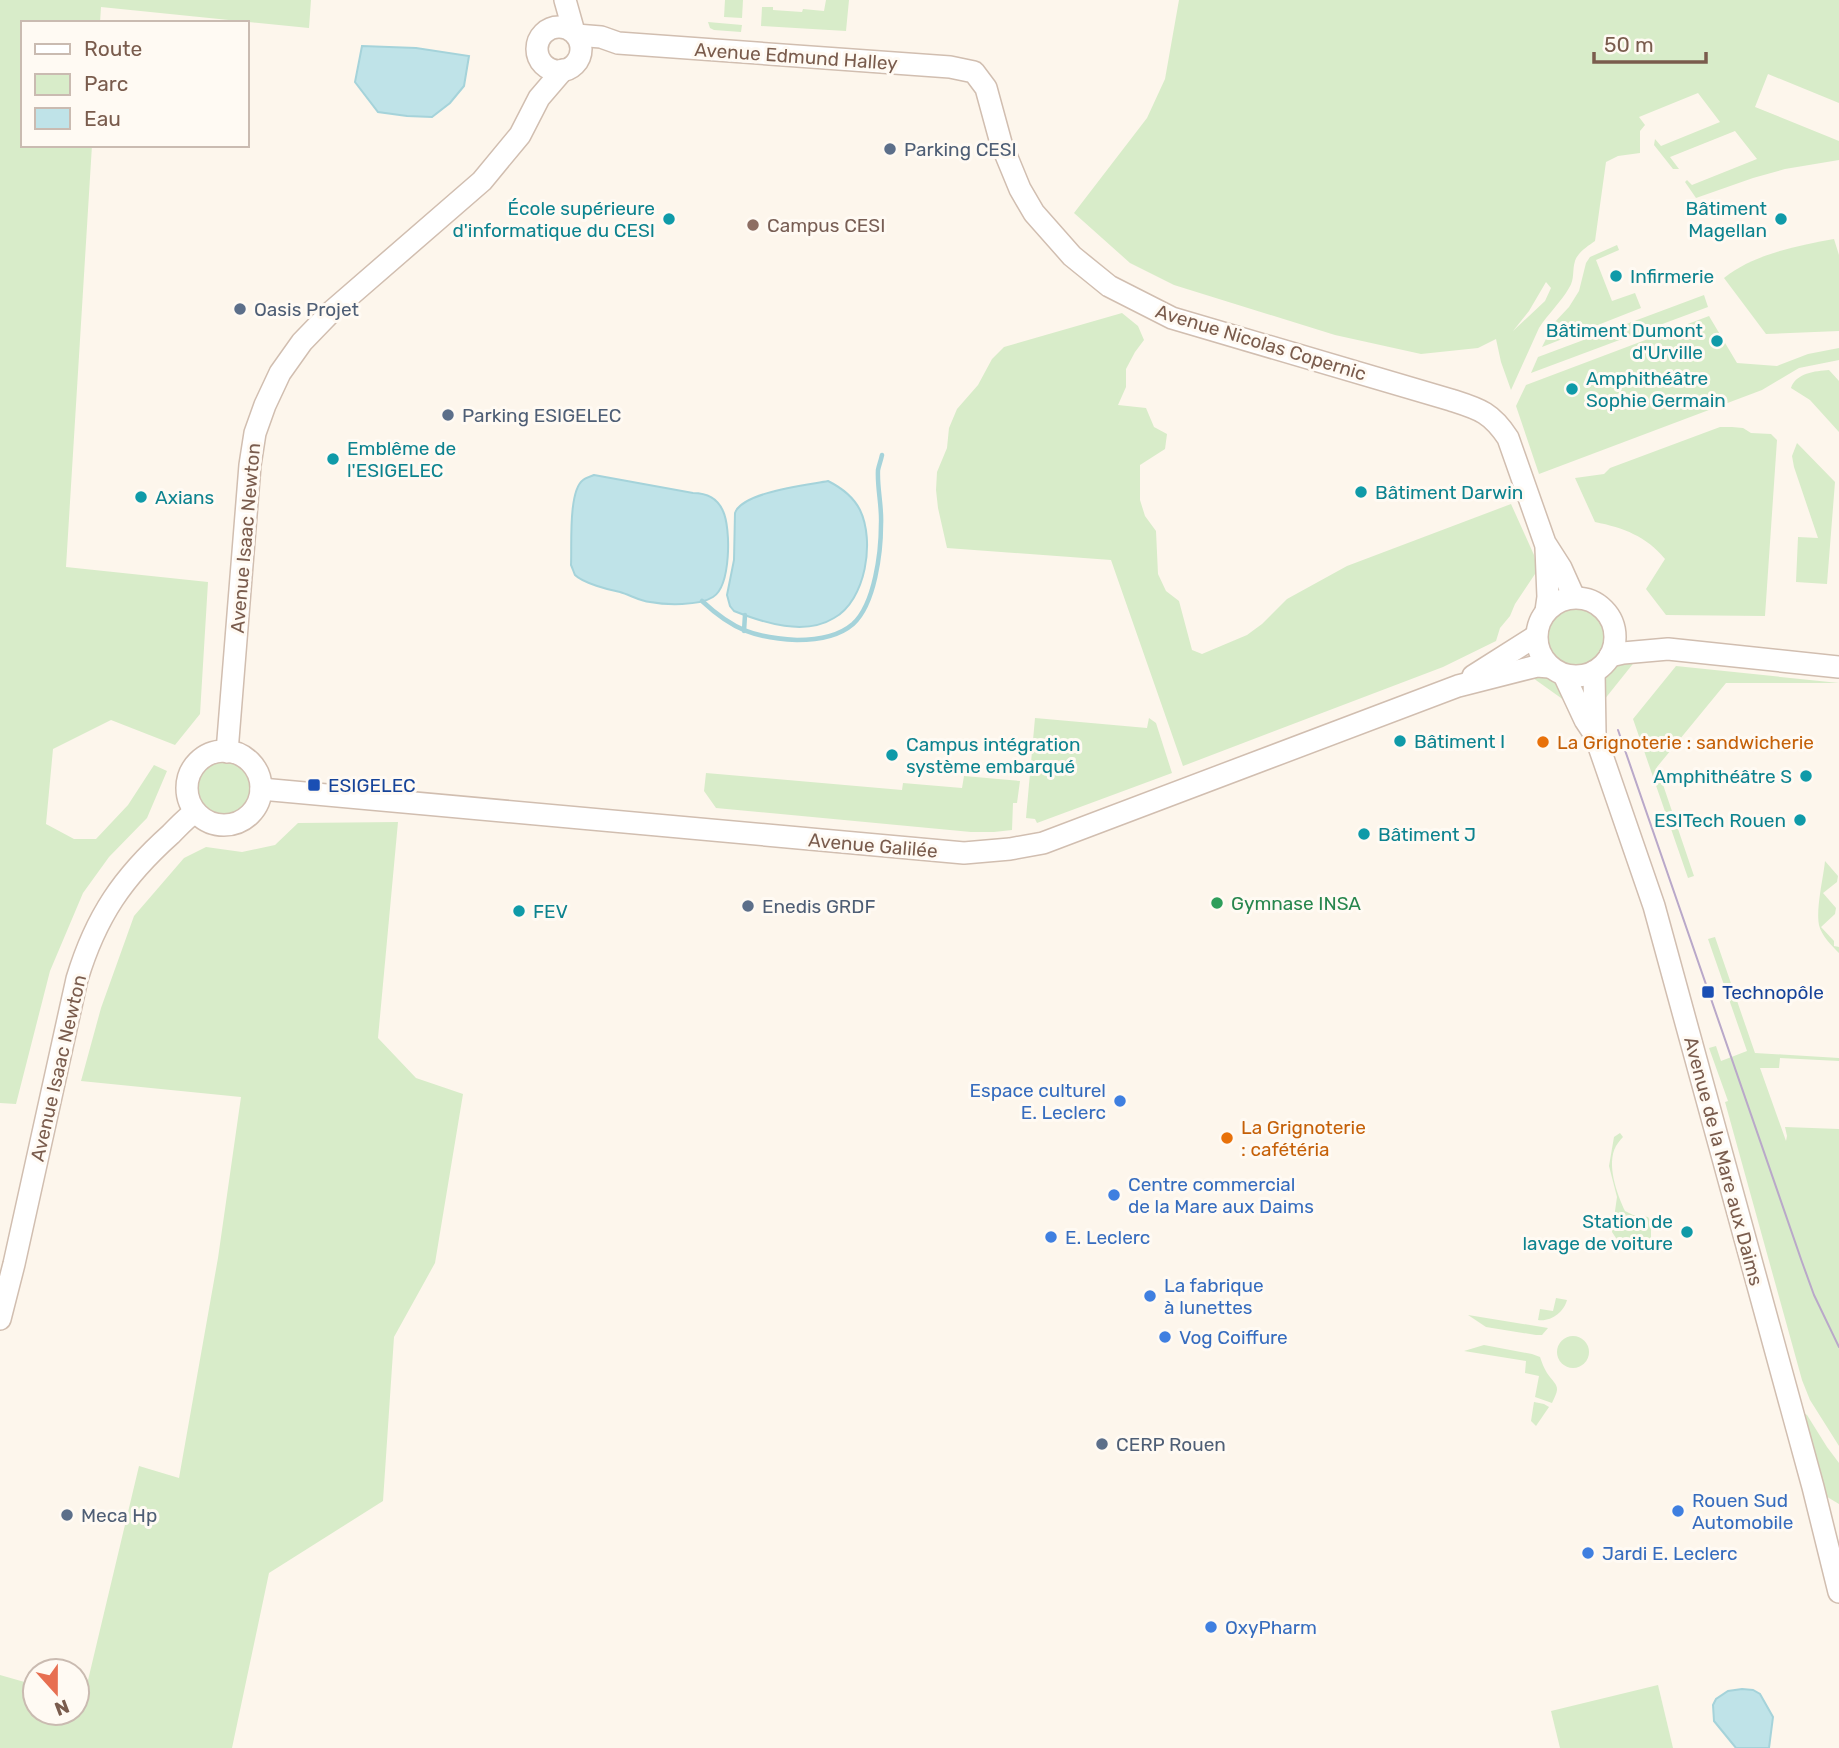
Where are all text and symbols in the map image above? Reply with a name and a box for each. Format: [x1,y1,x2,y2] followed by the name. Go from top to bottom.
[21,21,248,147] legend
[1594,21,1706,65] scale bar
[1604,32,1654,57] text: 50 m
[84,36,142,61] text: Route
[694,38,898,75] street label: Avenue Edmund Halley
[84,71,128,96] text: Parc
[84,106,121,131] text: Eau
[904,138,1017,161] place label: Parking CESI
[882,141,898,157] marker: Parking CESI
[452,197,655,242] place label: École supérieure d'informatique du CESI
[1686,197,1768,242] place label: Bâtiment Magellan
[661,211,677,227] marker: École supérieure d'informatique du CESI
[1773,211,1789,227] marker: Bâtiment Magellan
[767,214,885,237] place label: Campus CESI
[745,217,761,233] marker: Campus CESI
[1630,265,1714,288] place label: Infirmerie
[1608,268,1624,284] marker: Infirmerie
[254,298,360,321] place label: Oasis Projet
[1153,299,1369,386] street label: Avenue Nicolas Copernic
[232,301,248,317] marker: Oasis Projet
[1546,319,1704,364] place label: Bâtiment Dumont d'Urville
[1709,333,1725,349] marker: Bâtiment Dumont d'Urville
[1586,367,1726,412] place label: Amphithéâtre Sophie Germain
[1564,381,1580,397] marker: Amphithéâtre Sophie Germain
[462,404,621,427] place label: Parking ESIGELEC
[440,407,456,423] marker: Parking ESIGELEC
[347,437,456,482] place label: Emblême de l'ESIGELEC
[226,442,265,634] street label: Avenue Isaac Newton
[325,451,341,467] marker: Emblême de l'ESIGELEC
[1375,481,1523,504] place label: Bâtiment Darwin
[1353,484,1369,500] marker: Bâtiment Darwin
[155,486,214,509] place label: Axians
[133,489,149,505] marker: Axians
[1414,730,1505,753] place label: Bâtiment I
[1557,731,1814,754] place label: La Grignoterie : sandwicherie
[906,733,1080,778] place label: Campus intégration système embarqué
[1392,733,1408,749] marker: Bâtiment I
[1535,734,1551,750] marker: La Grignoterie : sandwicherie
[884,747,900,763] marker: Campus intégration système embarqué
[1653,765,1792,788] place label: Amphithéâtre S
[1798,768,1814,784] marker: Amphithéâtre S
[328,774,416,797] place label: ESIGELEC
[306,777,322,793] marker: ESIGELEC
[1654,809,1786,832] place label: ESITech Rouen
[1792,812,1808,828] marker: ESITech Rouen
[1378,823,1476,846] place label: Bâtiment J
[1356,826,1372,842] marker: Bâtiment J
[807,828,939,863] street label: Avenue Galilée
[1231,892,1361,915] place label: Gymnase INSA
[762,895,876,918] place label: Enedis GRDF
[1209,895,1225,911] marker: Gymnase INSA
[740,898,756,914] marker: Enedis GRDF
[533,900,568,923] place label: FEV
[511,903,527,919] marker: FEV
[26,973,91,1164] street label: Avenue Isaac Newton
[1722,981,1824,1004] place label: Technopôle
[1700,984,1716,1000] marker: Technopôle
[1679,1034,1768,1288] street label: Avenue de la Mare aux Daims
[969,1079,1106,1124] place label: Espace culturel E. Leclerc
[1112,1093,1128,1109] marker: Espace culturel E. Leclerc
[1241,1116,1366,1161] place label: La Grignoterie : cafétéria
[1219,1130,1235,1146] marker: La Grignoterie : cafétéria
[1128,1173,1314,1218] place label: Centre commercial de la Mare aux Daims
[1106,1187,1122,1203] marker: Centre commercial de la Mare aux Daims
[1522,1210,1673,1255] place label: Station de lavage de voiture
[1679,1224,1695,1240] marker: Station de lavage de voiture
[1065,1226,1150,1249] place label: E. Leclerc
[1043,1229,1059,1245] marker: E. Leclerc
[1164,1274,1264,1319] place label: La fabrique à lunettes
[1142,1288,1158,1304] marker: La fabrique à lunettes
[1179,1326,1288,1349] place label: Vog Coiffure
[1157,1329,1173,1345] marker: Vog Coiffure
[1116,1433,1226,1456] place label: CERP Rouen
[1094,1436,1110,1452] marker: CERP Rouen
[1692,1489,1793,1534] place label: Rouen Sud Automobile
[1670,1503,1686,1519] marker: Rouen Sud Automobile
[81,1504,157,1527] place label: Meca Hp
[59,1507,75,1523] marker: Meca Hp
[1602,1542,1737,1565] place label: Jardi E. Leclerc
[1580,1545,1596,1561] marker: Jardi E. Leclerc
[1225,1616,1317,1639] place label: OxyPharm
[1203,1619,1219,1635] marker: OxyPharm
[21,1657,91,1727] north arrow
[51,1694,72,1721] text: N

